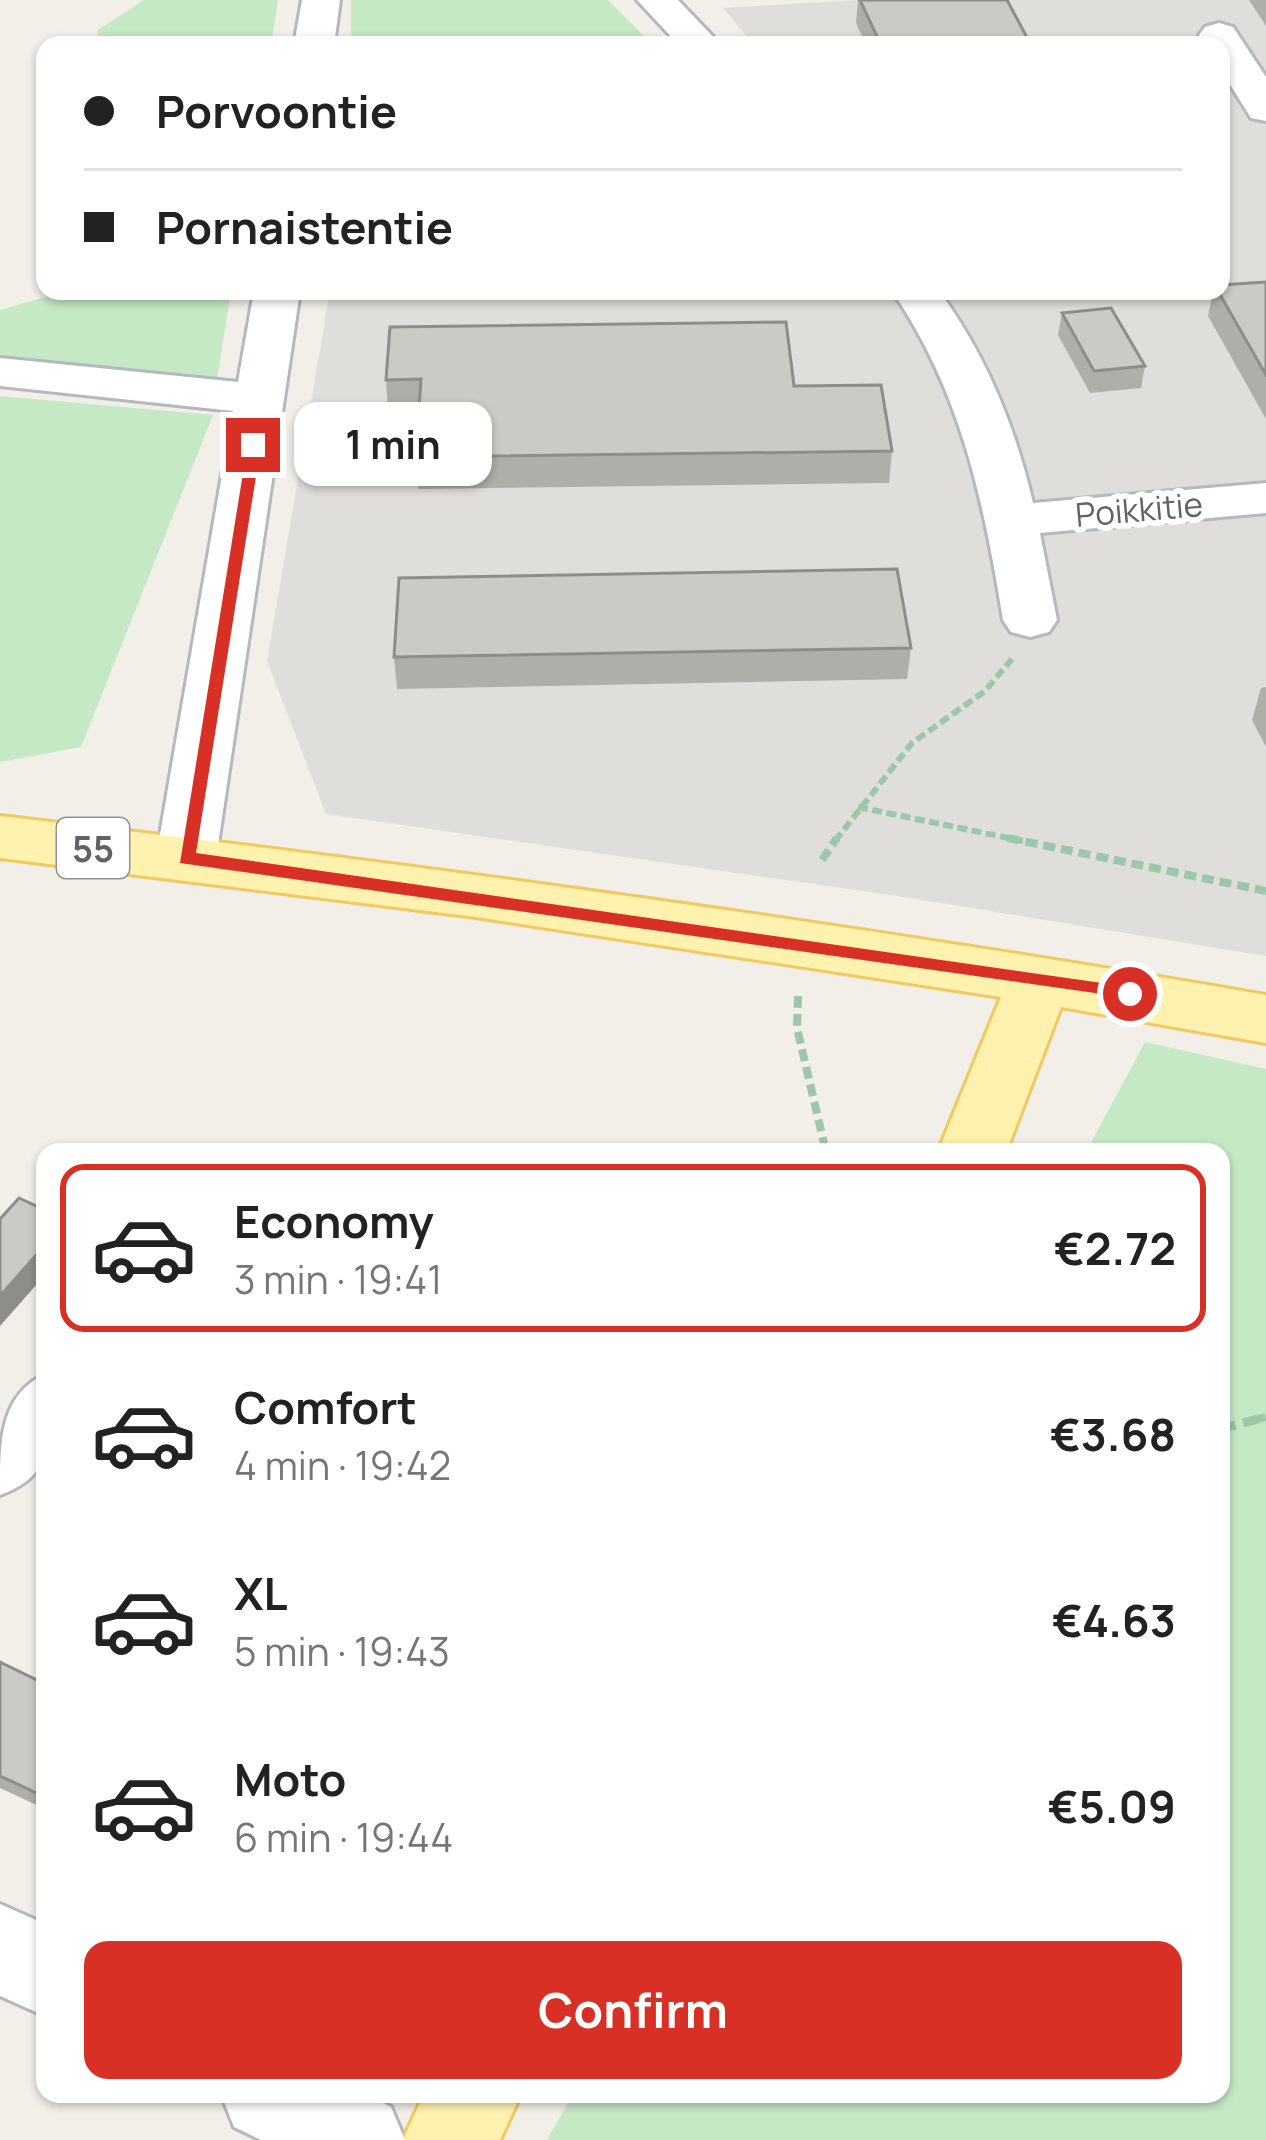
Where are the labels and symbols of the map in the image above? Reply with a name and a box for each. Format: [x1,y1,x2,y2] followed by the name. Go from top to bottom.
[295,403,493,487] callout: 1 min
[226,418,280,472] route end
[1073,481,1205,537] street label: Poikkitie
[57,818,129,878] road number: 55
[1103,967,1157,1021] route start

